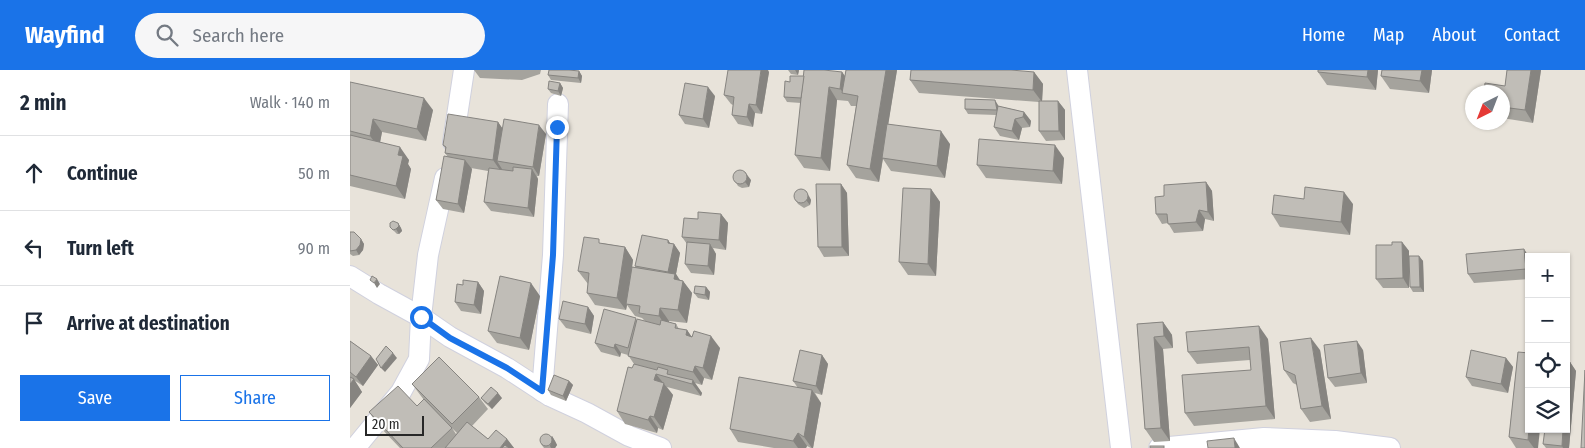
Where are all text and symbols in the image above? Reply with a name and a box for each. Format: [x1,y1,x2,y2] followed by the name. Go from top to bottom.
[135,13,485,58] search box
[25,21,105,49] text: Wayfind
[153,21,181,49] icon: search
[193,24,284,47] text: Search here
[1302,24,1345,46] text: Home
[1373,24,1404,46] text: Map
[1432,24,1476,46] text: About
[1504,24,1560,46] text: Contact
[1465,85,1510,130] north arrow
[20,90,67,116] text: 2 min
[250,93,330,112] text: Walk · 140 m
[546,116,569,139] route end
[20,159,48,187] icon: ahead
[67,162,138,185] text: Continue
[298,164,330,183] text: 50 m
[20,234,48,262] icon: left
[67,237,134,260] text: Turn left
[298,239,330,258] text: 90 m
[1525,253,1570,433] map controls
[1525,253,1570,298] button: +
[1525,298,1570,343] button: −
[410,306,433,329] route start
[20,309,48,337] icon: arrive
[67,312,230,335] text: Arrive at destination
[1525,343,1570,388] button: locate
[20,375,170,421] button: Save
[180,375,330,421] button: Share
[1525,388,1570,433] button: layers
[365,413,424,436] scale bar
[372,416,400,433] text: 20 m

